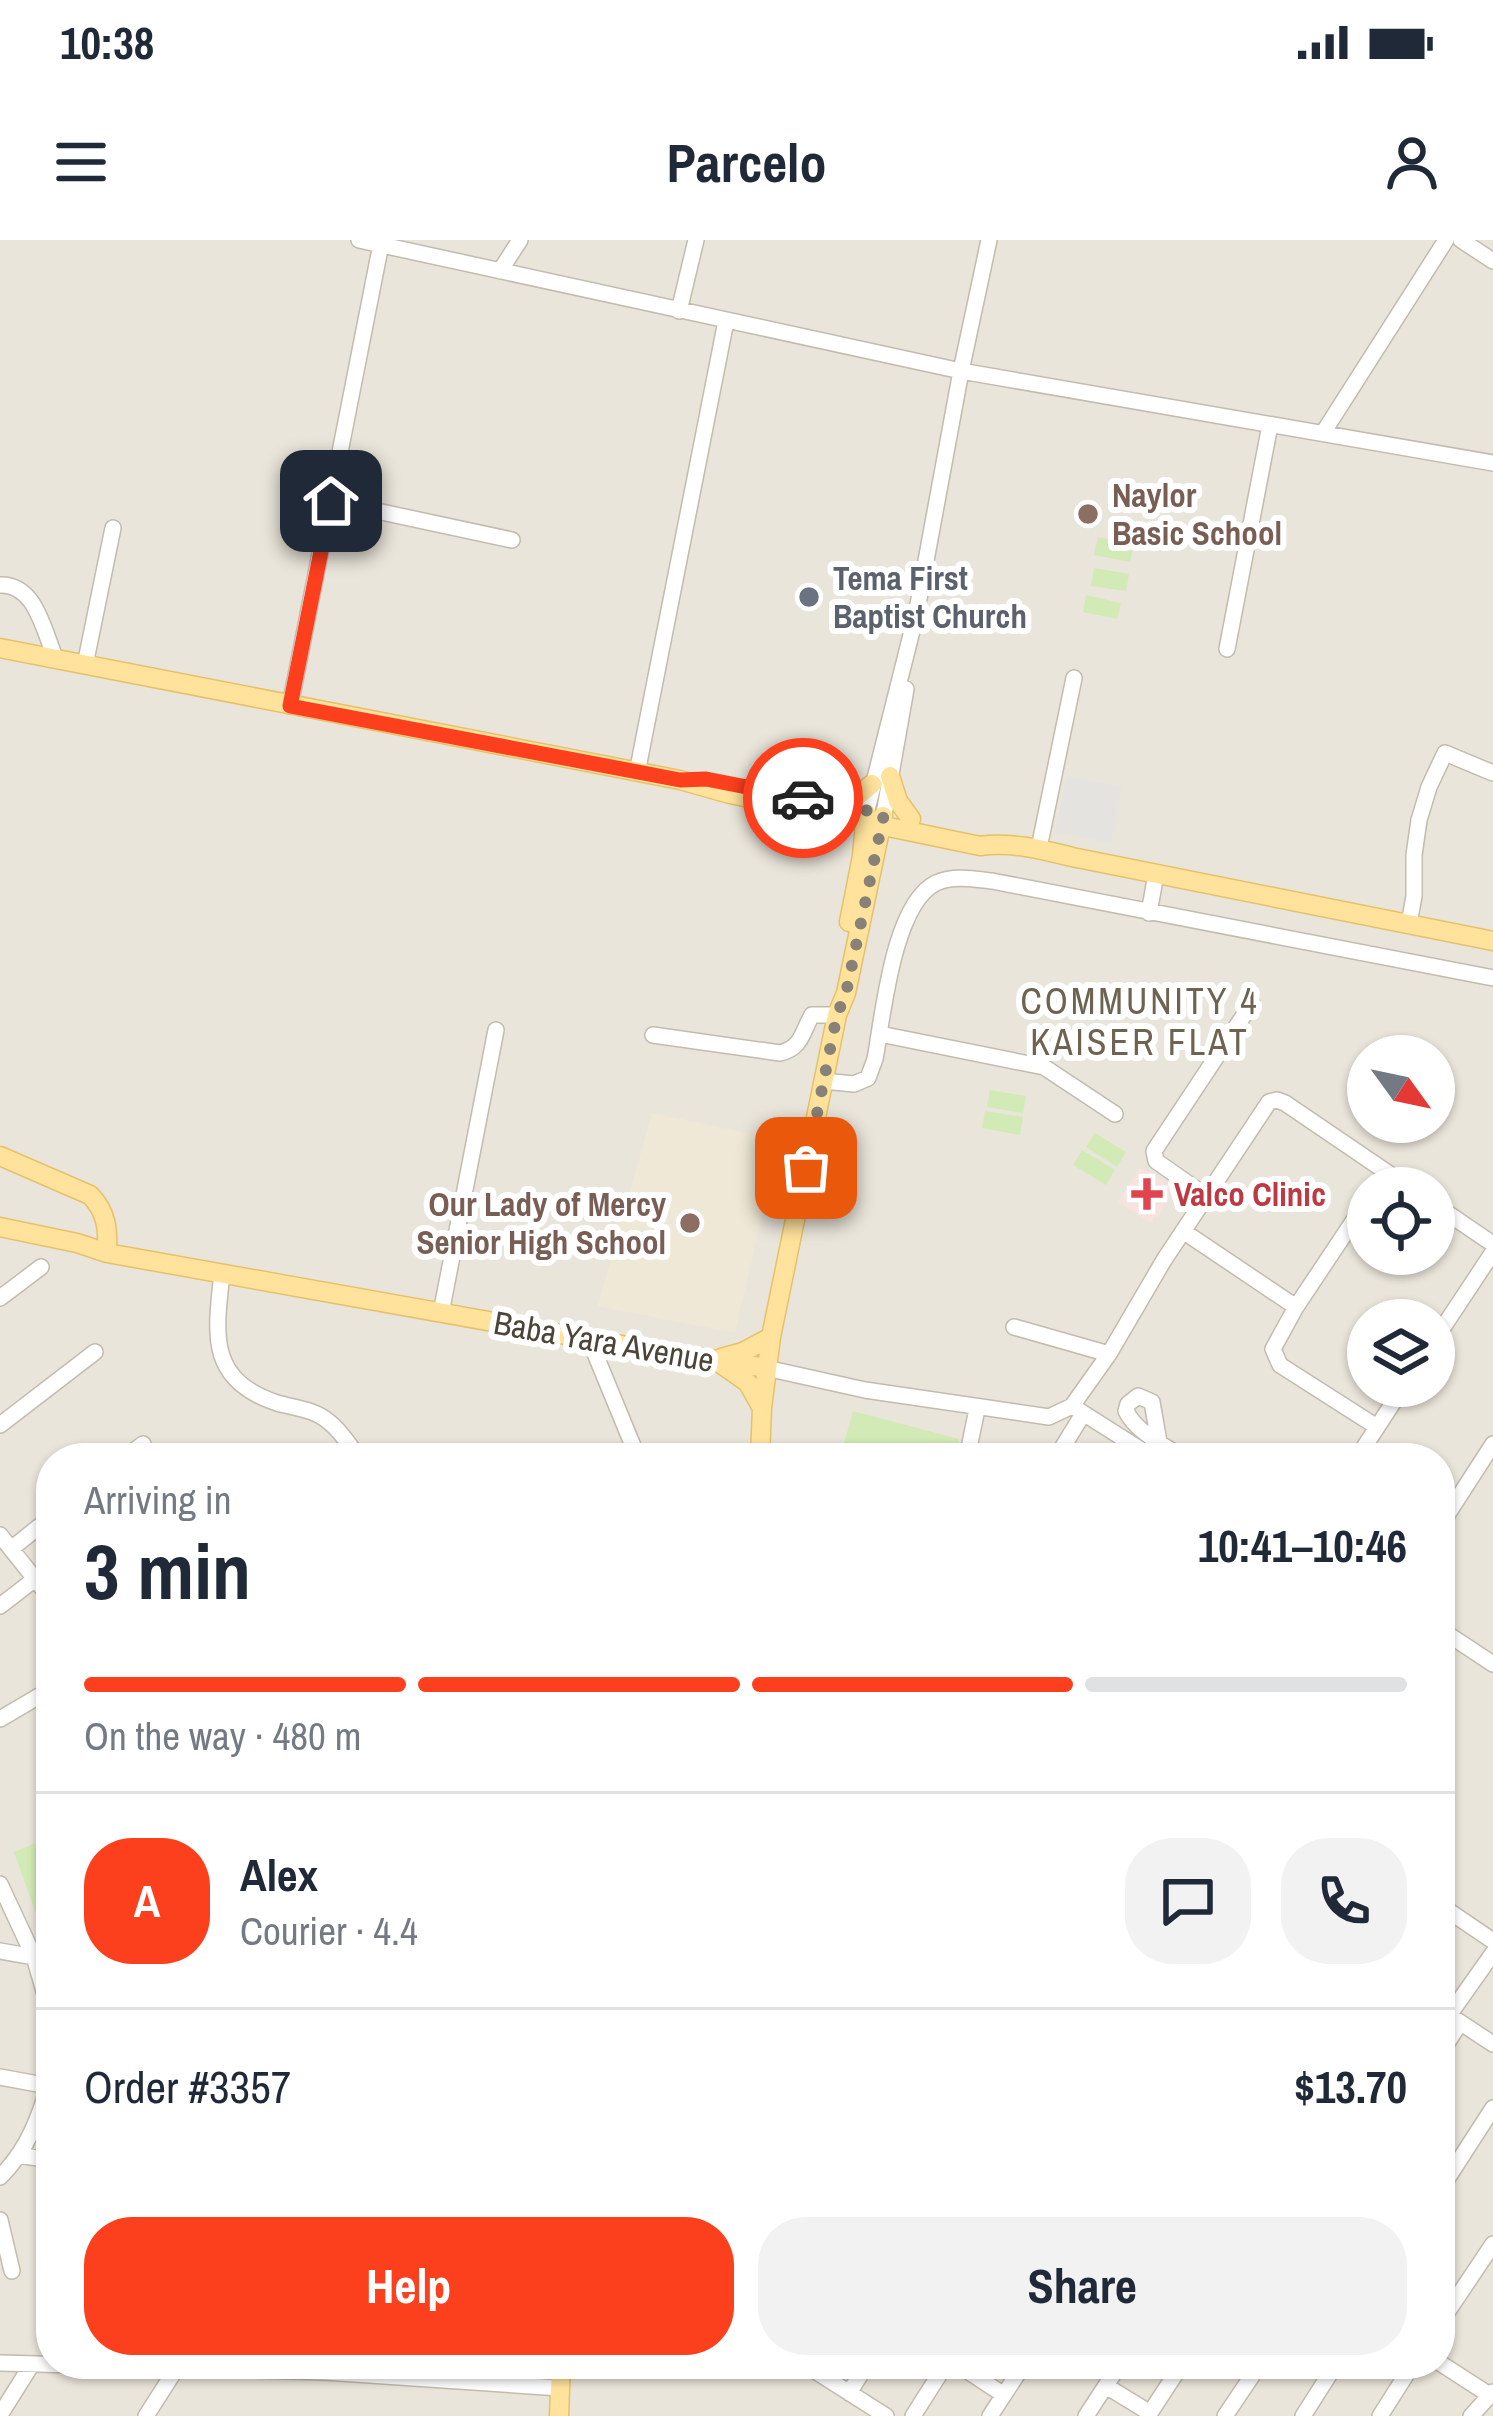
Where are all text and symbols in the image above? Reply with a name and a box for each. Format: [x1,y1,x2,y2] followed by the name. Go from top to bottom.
[60,12,154,73] text: 10:38
[666,126,827,199] text: Parcelo
[48,129,114,195] icon: menu
[1379,129,1445,195] icon: person
[280,450,382,552] pin
[298,468,364,534] icon: home
[1112,473,1282,555] place label: Naylor Basic School
[1075,501,1101,527] marker: Naylor Basic School
[833,556,1027,638] place label: Tema First Baptist Church
[796,584,822,610] marker: Tema First Baptist Church
[743,738,863,858] courier
[770,765,836,831] icon: car
[1020,977,1260,1066] district label: COMMUNITY 4 KAISER FLAT
[1347,1035,1455,1143] north arrow
[1347,1035,1455,1407] map controls
[755,1117,857,1219] pin
[773,1135,839,1201] icon: bag
[1347,1167,1455,1275] button: locate
[1174,1172,1326,1216] place label: Valco Clinic
[1131,1178,1163,1210] marker: Valco Clinic
[416,1182,666,1264] place label: Our Lady of Mercy Senior High School
[677,1210,703,1236] marker: Our Lady of Mercy Senior High School
[1347,1299,1455,1407] button: layers
[490,1300,718,1382] street label: Baba Yara Avenue
[84,1474,232,1526] text: Arriving in
[1198,1515,1407,1576] text: 10:41–10:46
[84,1518,251,1623] text: 3 min
[84,1710,361,1762] text: On the way · 480 m
[1125,1838,1251,1964] button: chat
[1281,1838,1407,1964] button: phone
[240,1844,318,1905] text: Alex
[134,1870,160,1931] text: A
[240,1905,418,1957] text: Courier · 4.4
[84,2056,291,2117] text: Order #3357
[1294,2056,1407,2117] text: $13.70
[84,2217,734,2355] button: Help
[758,2217,1407,2355] button: Share

